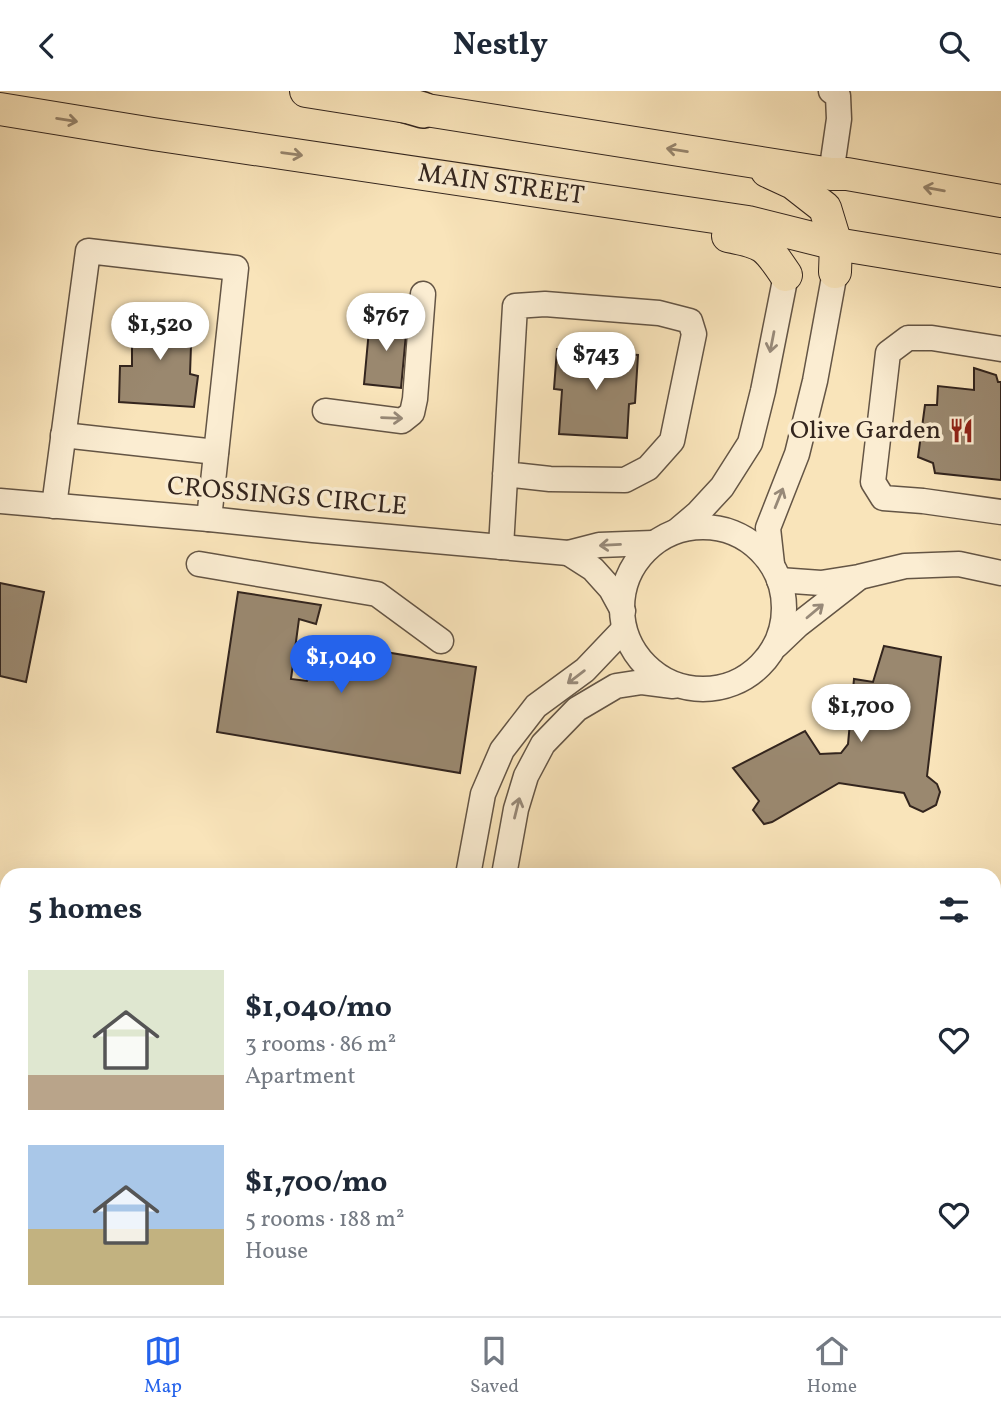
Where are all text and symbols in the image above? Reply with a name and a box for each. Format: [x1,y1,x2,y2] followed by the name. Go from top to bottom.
[453,24,548,68] text: Nestly
[28,27,66,65] icon: back
[935,27,973,65] icon: search
[55,114,78,127] one-way arrow
[666,143,689,156] one-way arrow
[280,148,303,161] one-way arrow
[415,155,587,215] street label: MAIN STREET
[923,182,946,196] one-way arrow
[345,293,427,353] pin: $767
[362,300,410,332] text: $767
[103,303,217,362] pin: $1,520
[127,309,193,341] text: $1,520
[765,330,779,353] one-way arrow
[555,333,637,392] pin: $743
[573,339,619,371] text: $743
[380,412,403,425] one-way arrow
[790,413,941,449] place label: Olive Garden
[947,417,975,445] restaurant icon: Olive Garden
[166,469,408,525] street label: CROSSINGS CIRCLE
[774,488,787,510] one-way arrow
[599,538,622,551] one-way arrow
[806,603,824,619] one-way arrow
[284,635,398,695] pin: $1,040
[306,642,376,674] text: $1,040
[567,669,586,684] one-way arrow
[804,685,918,744] pin: $1,700
[828,691,894,723] text: $1,700
[511,797,524,820] one-way arrow
[28,889,142,931] text: 5 homes
[935,891,973,929] icon: filters
[245,987,392,1029] text: $1,040/mo
[84,998,168,1082] icon: home
[935,1021,973,1059] icon: heart
[245,1029,396,1061] text: 3 rooms · 86 m²
[245,1061,356,1093] text: Apartment
[245,1162,388,1204] text: $1,700/mo
[84,1173,168,1257] icon: home
[935,1196,973,1234] icon: heart
[245,1204,404,1236] text: 5 rooms · 188 m²
[245,1236,308,1268] text: House
[144,1332,182,1400] tab: Map
[470,1332,519,1400] tab: Saved
[807,1332,857,1400] tab: Home

